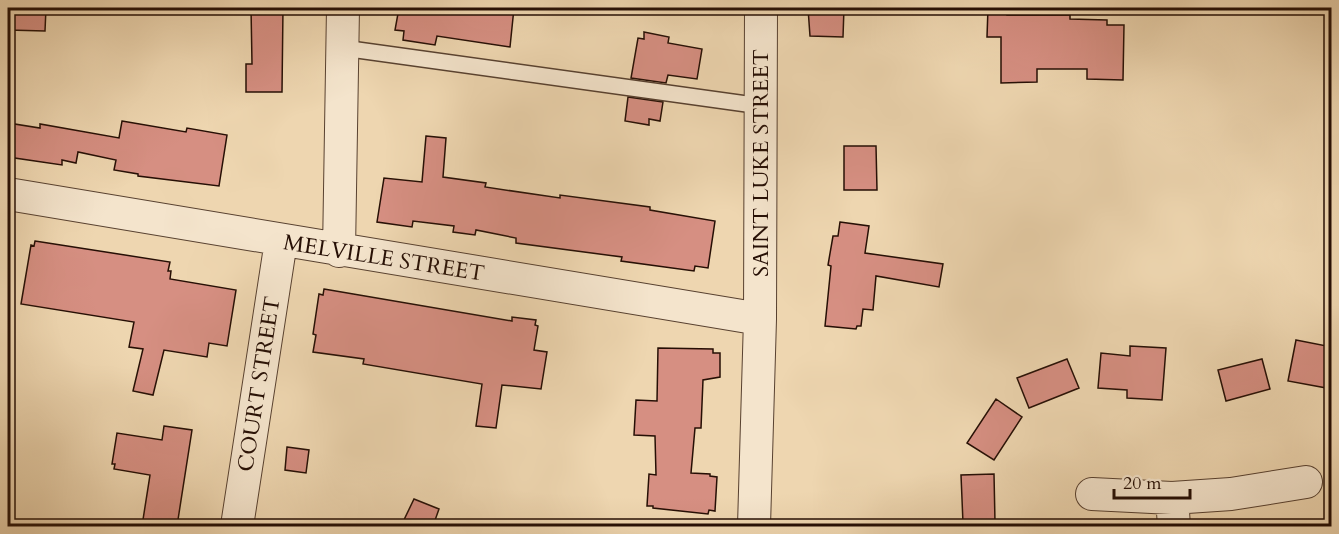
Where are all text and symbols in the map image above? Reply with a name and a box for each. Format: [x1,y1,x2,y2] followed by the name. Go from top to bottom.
[746,49,776,277] street label: SAINT LUKE STREET
[281,227,487,289] street label: MELVILLE STREET
[230,294,288,474] street label: COURT STREET
[1114,462,1190,500] scale bar
[1123,471,1162,496] text: 20 m

